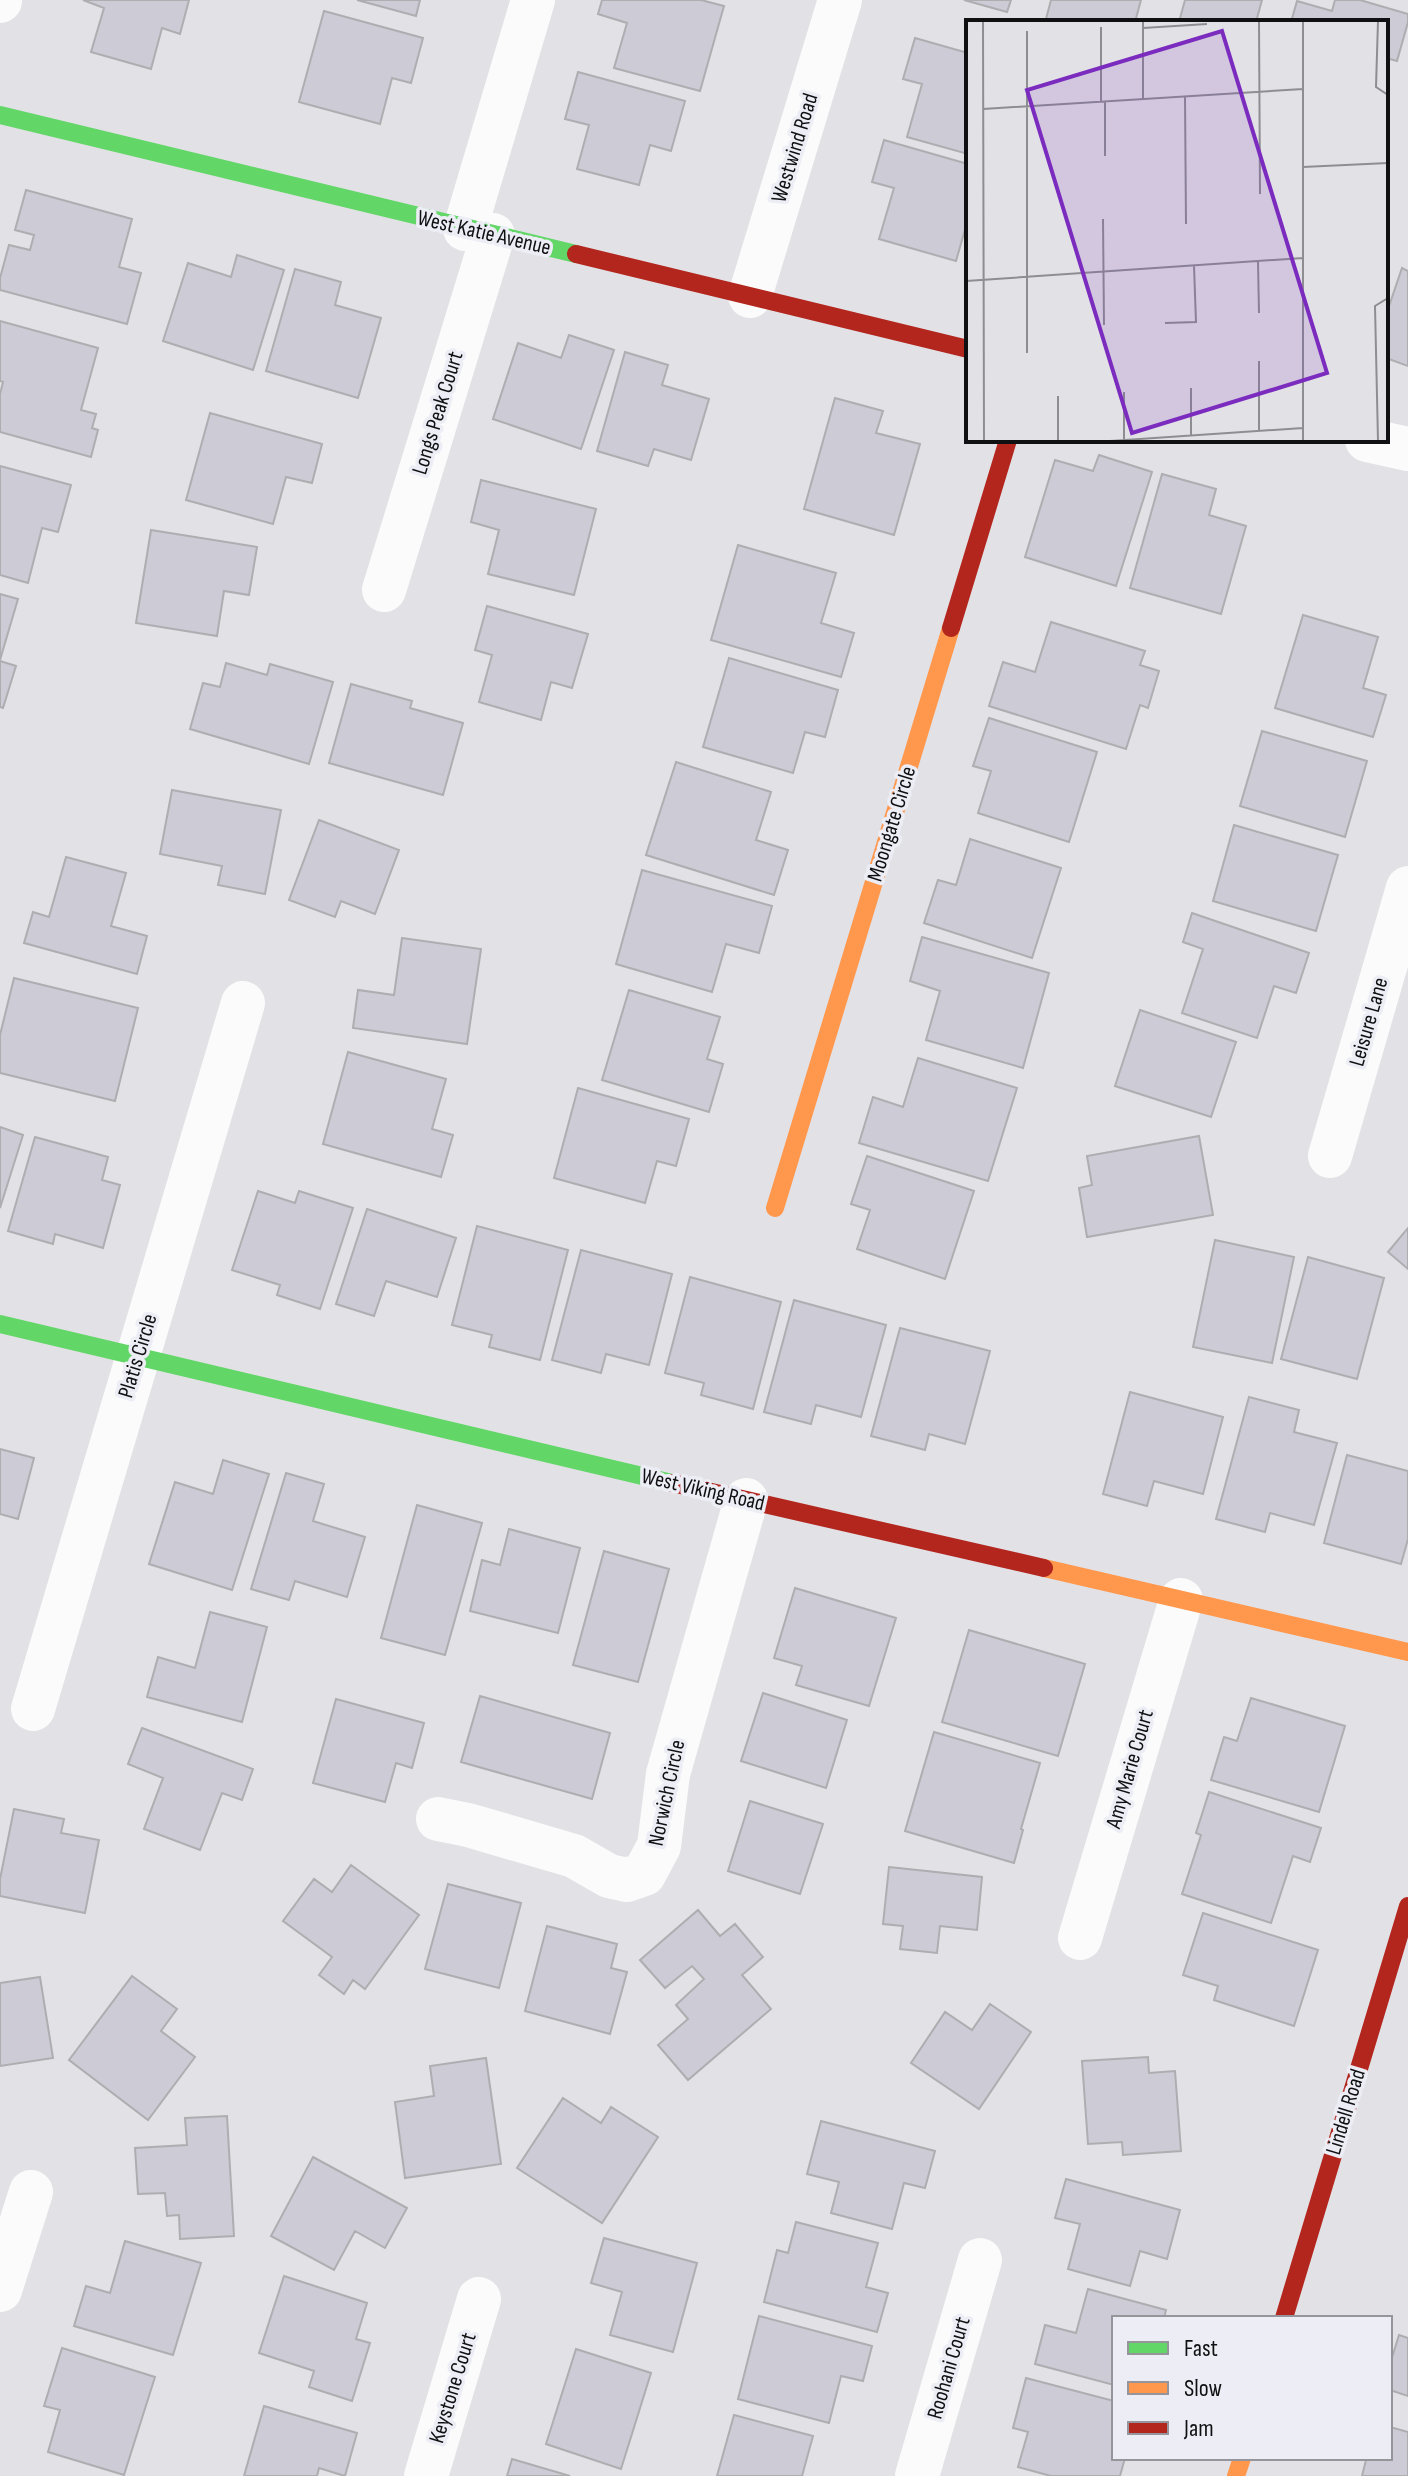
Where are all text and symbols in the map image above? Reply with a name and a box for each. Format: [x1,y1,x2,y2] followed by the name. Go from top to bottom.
[966,20,1388,442] inset map
[766,90,824,206] street label: Westwind Road
[415,205,553,261] street label: West Katie Avenue
[406,348,470,478] street label: Longs Peak Court
[862,763,922,885] street label: Moongate Circle
[1343,974,1395,1070] street label: Leisure Lane
[112,1311,164,1401] street label: Platis Circle
[639,1463,767,1517] street label: West Viking Road
[1100,1706,1160,1832] street label: Amy Marie Court
[643,1738,691,1848] street label: Norwich Circle
[1320,2066,1372,2158] street label: Lindell Road
[922,2313,977,2422] street label: Roohani Court
[1112,2316,1392,2460] legend
[423,2329,483,2447] street label: Keystone Court
[1184,2334,1218,2363] text: Fast
[1184,2374,1222,2403] text: Slow
[1183,2414,1214,2443] text: Jam

